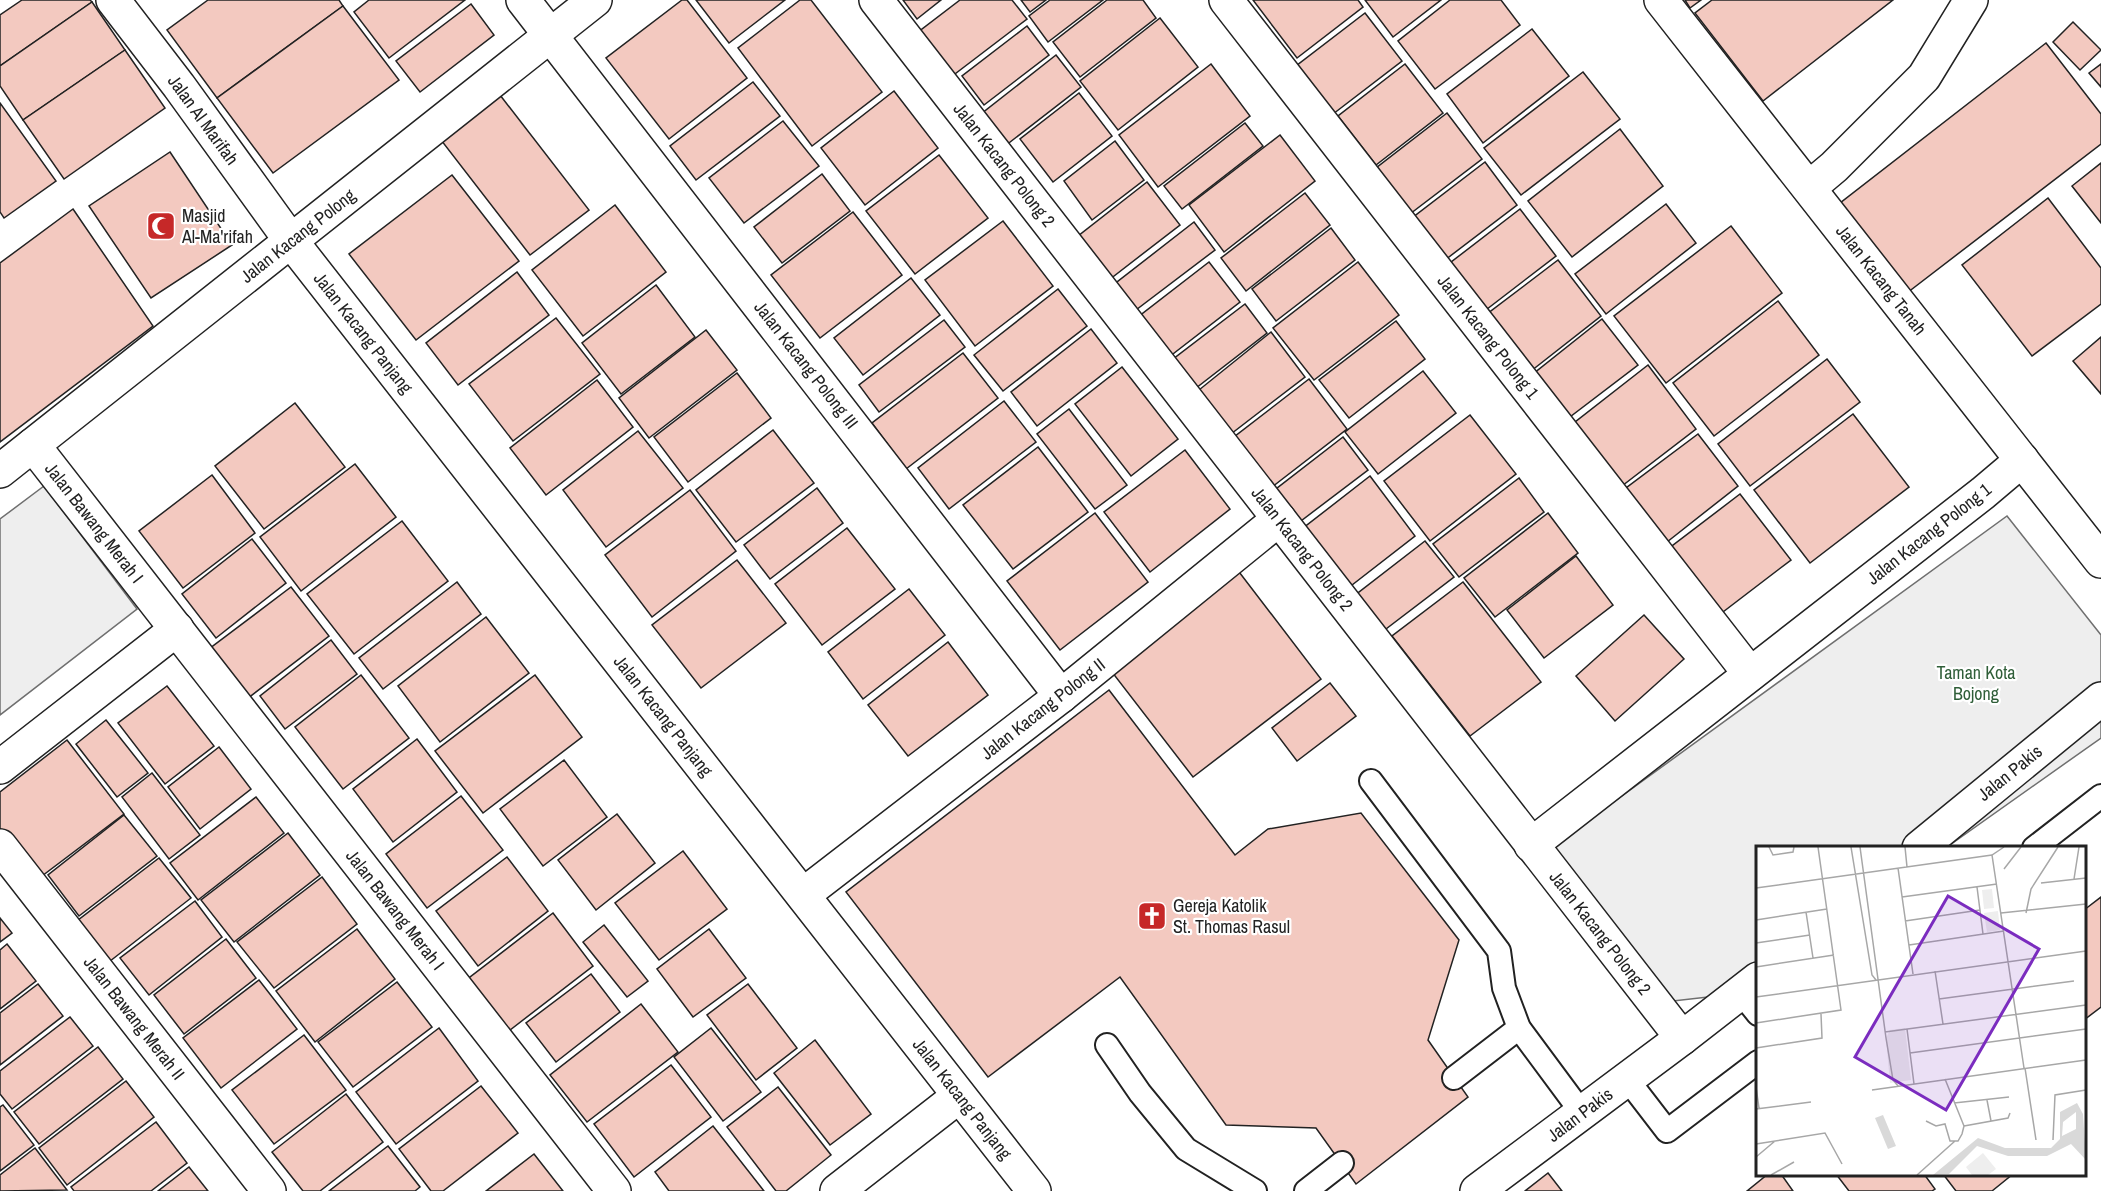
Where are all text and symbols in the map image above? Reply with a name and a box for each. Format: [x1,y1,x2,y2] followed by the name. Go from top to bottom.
[162,70,245,170] street label: Jalan Al Marifah
[948,97,1061,232] street label: Jalan Kacang Polong 2
[235,182,361,288] street label: Jalan Kacang Polong
[181,203,253,249] place label: Masjid Al-Ma'rifah
[145,210,177,242] mosque icon: Masjid Al-Ma'rifah
[1830,219,1932,340] street label: Jalan Kacang Tanah
[308,267,419,399] street label: Jalan Kacang Panjang
[1432,269,1545,405] street label: Jalan Kacang Polong 1
[749,296,864,434] street label: Jalan Kacang Polong III
[39,457,149,588] street label: Jalan Bawang Merah I
[1861,477,1997,590] street label: Jalan Kacang Polong 1
[1246,481,1359,616] street label: Jalan Kacang Polong 2
[608,650,719,782] street label: Jalan Kacang Panjang
[975,652,1110,765] street label: Jalan Kacang Polong II
[1936,660,2016,706] park label: Taman Kota Bojong
[1972,739,2047,806] street label: Jalan Pakis
[340,844,450,975] street label: Jalan Bawang Merah I
[1756,846,2086,1176] inset map
[1544,865,1657,1000] street label: Jalan Kacang Polong 2
[1173,893,1290,939] place label: Gereja Katolik St. Thomas Rasul
[1136,900,1168,932] church icon: Gereja Katolik St. Thomas Rasul
[78,951,191,1085] street label: Jalan Bawang Merah II
[907,1033,1018,1165] street label: Jalan Kacang Panjang
[1542,1082,1618,1148] street label: Jalan Pakis

